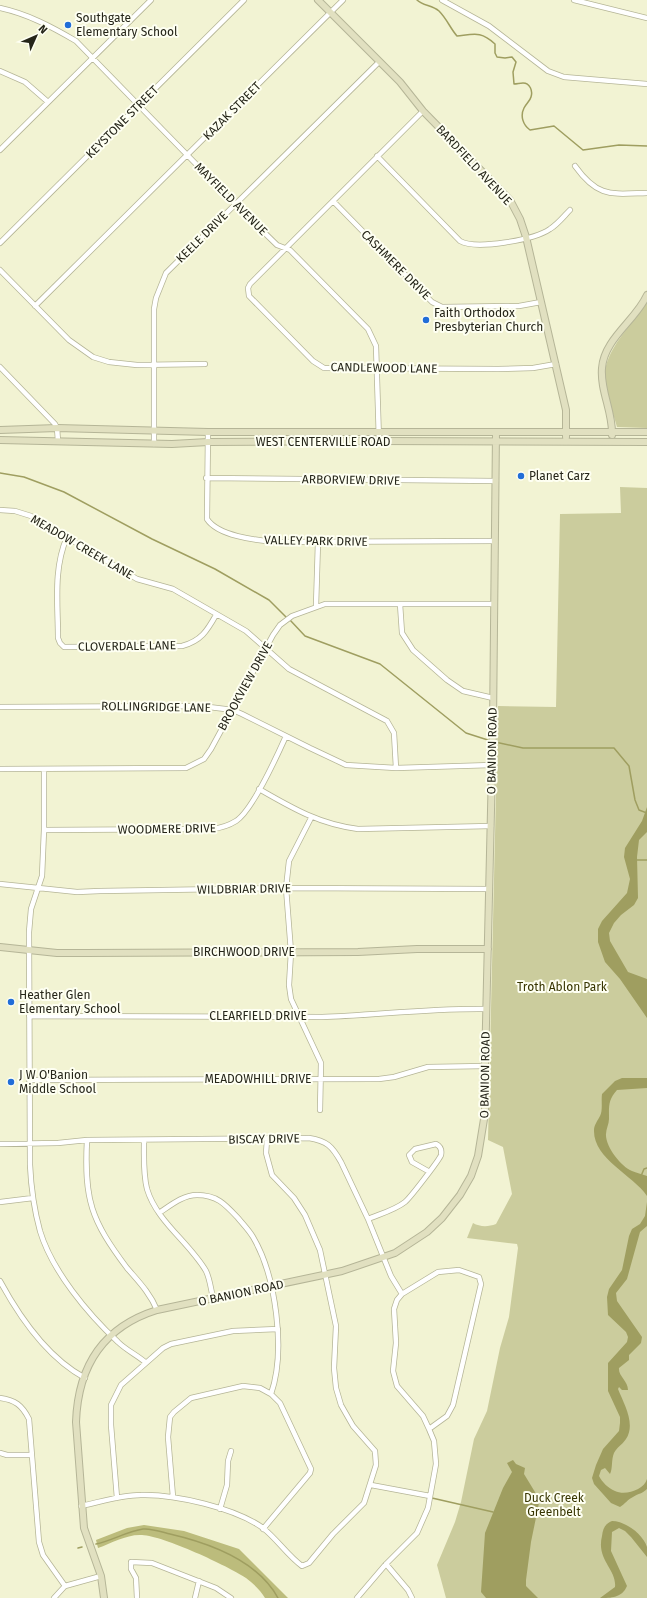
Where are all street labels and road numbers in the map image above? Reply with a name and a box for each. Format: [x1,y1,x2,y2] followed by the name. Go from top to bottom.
[200,79,264,143] street label: KAZAK STREET
[83,82,162,161] street label: KEYSTONE STREET
[433,122,515,208] street label: BARDFIELD AVENUE
[192,160,270,238] street label: MAYFIELD AVENUE
[173,208,231,266] street label: KEELE DRIVE
[358,227,434,303] street label: CASHMERE DRIVE
[330,360,438,376] street label: CANDLEWOOD LANE
[256,435,391,449] street label: WEST CENTERVILLE ROAD
[302,472,400,488] street label: ARBORVIEW DRIVE
[28,512,136,582] street label: MEADOW CREEK LANE
[264,533,368,549] street label: VALLEY PARK DRIVE
[78,638,176,654] street label: CLOVERDALE LANE
[215,639,275,733] street label: BROOKVIEW DRIVE
[101,699,211,715] street label: ROLLINGRIDGE LANE
[484,707,500,795] street label: O BANION ROAD
[118,821,216,837] street label: WOODMERE DRIVE
[197,881,291,897] street label: WILDBRIAR DRIVE
[193,945,295,959] street label: BIRCHWOOD DRIVE
[209,1009,307,1023] street label: CLEARFIELD DRIVE
[477,1031,493,1119] street label: O BANION ROAD
[204,1072,312,1086] street label: MEADOWHILL DRIVE
[228,1131,300,1147] street label: BISCAY DRIVE
[197,1277,285,1309] street label: O BANION ROAD

